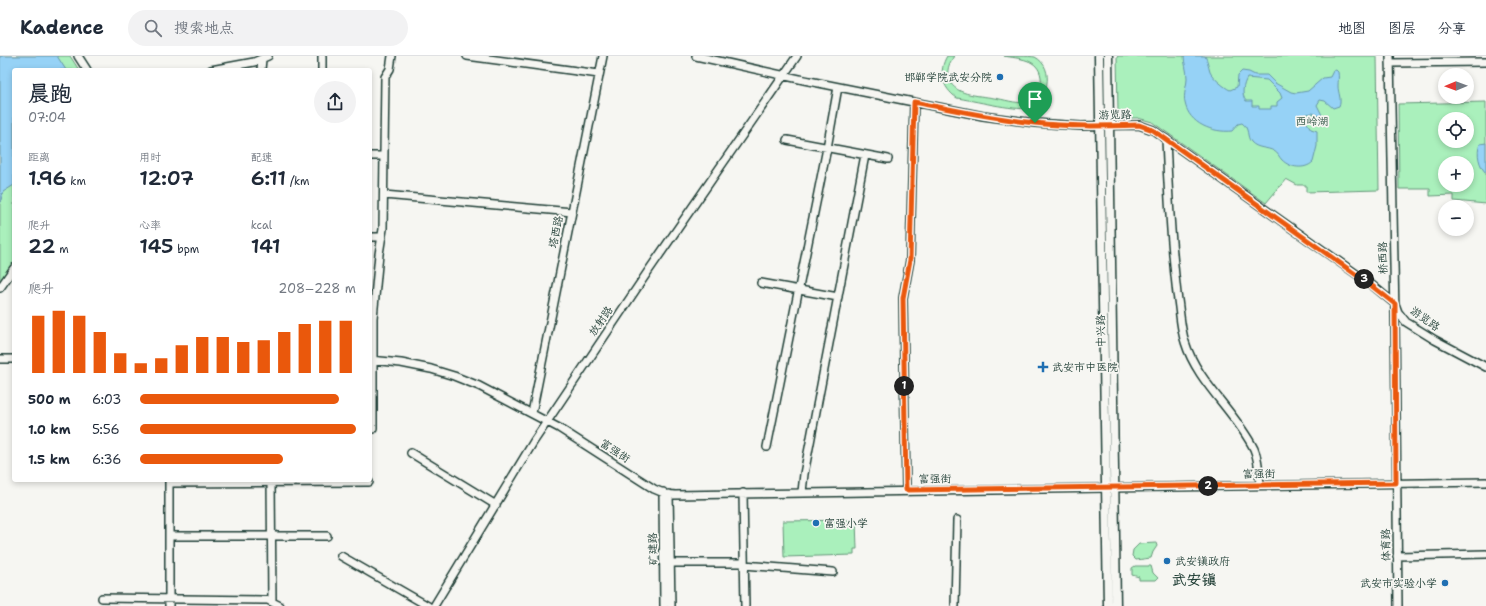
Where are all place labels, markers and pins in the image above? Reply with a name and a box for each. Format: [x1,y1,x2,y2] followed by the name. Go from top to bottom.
[904,70,992,85] place label: 邯郸学院武安分院
[995,72,1005,82] marker: 邯郸学院武安分院
[1018,82,1052,123] pin
[1354,269,1374,289] pin: 3
[1052,360,1118,375] place label: 武安市中医院
[1037,361,1049,373] marker: 武安市中医院
[894,376,914,396] pin: 1
[1198,476,1218,496] pin: 2
[824,516,868,531] place label: 富强小学
[811,518,821,528] marker: 富强小学
[1175,554,1230,569] place label: 武安镇政府
[1162,556,1172,566] marker: 武安镇政府
[1360,576,1437,591] place label: 武安市实验小学
[1440,578,1450,588] marker: 武安市实验小学

